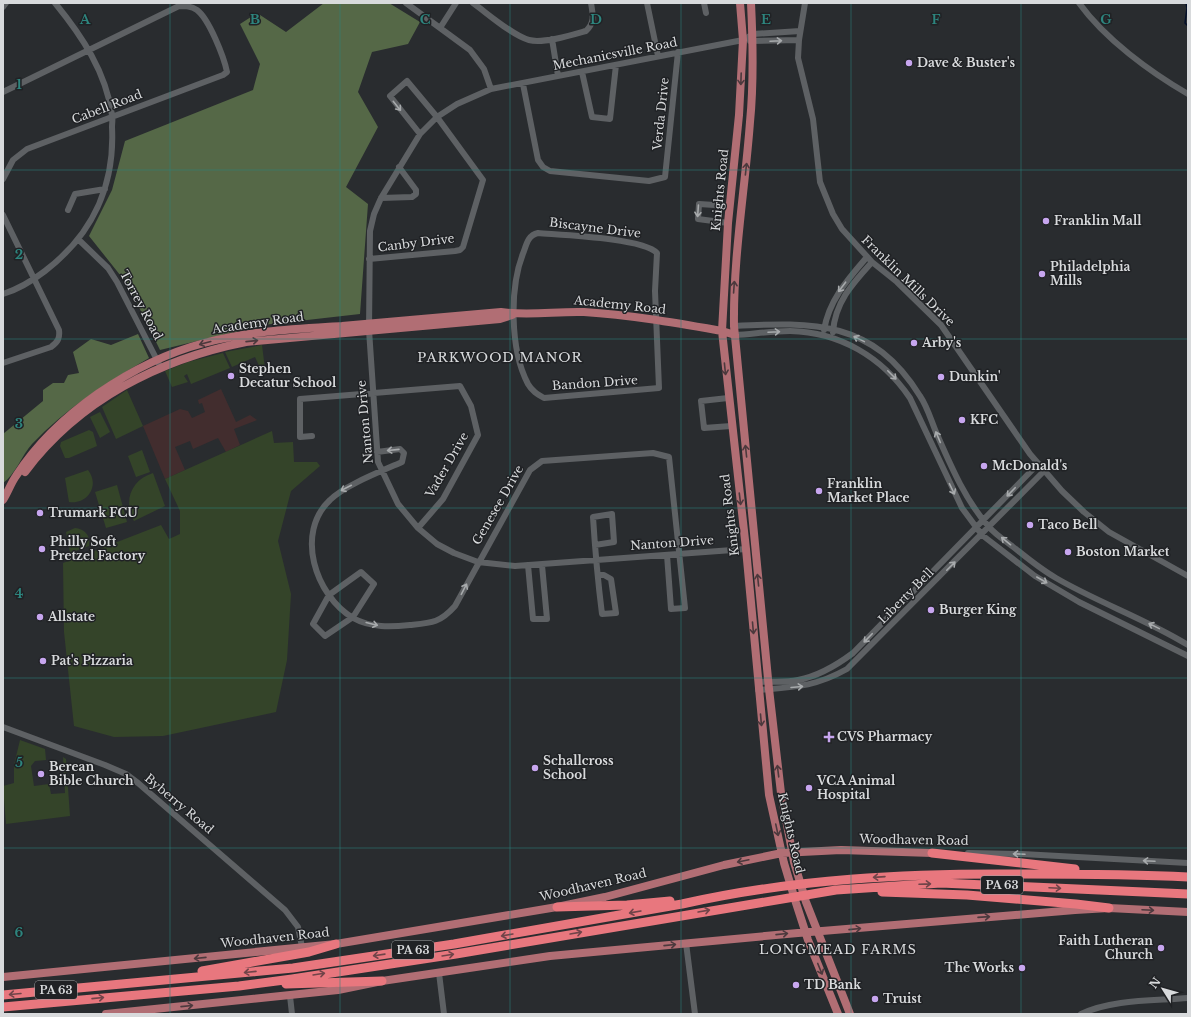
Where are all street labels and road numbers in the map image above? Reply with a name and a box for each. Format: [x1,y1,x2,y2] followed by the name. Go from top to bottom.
[551,34,678,73] street label: Mechanicsville Road
[649,77,672,152] street label: Verda Drive
[70,86,144,127] street label: Cabell Road
[708,148,731,232] street label: Knights Road
[548,214,642,241] street label: Biscayne Drive
[377,230,455,255] street label: Canby Drive
[859,232,958,329] street label: Franklin Mills Drive
[117,267,166,342] street label: Torrey Road
[572,292,667,317] street label: Academy Road
[210,309,305,337] street label: Academy Road
[552,372,639,393] street label: Bandon Drive
[353,380,376,464] street label: Nanton Drive
[421,429,471,501] street label: Vader Drive
[469,462,526,547] street label: Genesee Drive
[717,473,742,557] street label: Knights Road
[630,532,714,553] street label: Nanton Drive
[875,565,937,627] street label: Liberty Bell
[142,770,217,837] street label: Byberry Road
[775,791,808,875] street label: Knights Road
[858,831,969,848] street label: Woodhaven Road
[537,865,648,904] street label: Woodhaven Road
[981,876,1023,894] road number: PA 63
[219,924,330,951] street label: Woodhaven Road
[392,941,434,959] road number: PA 63
[35,981,77,999] road number: PA 63

